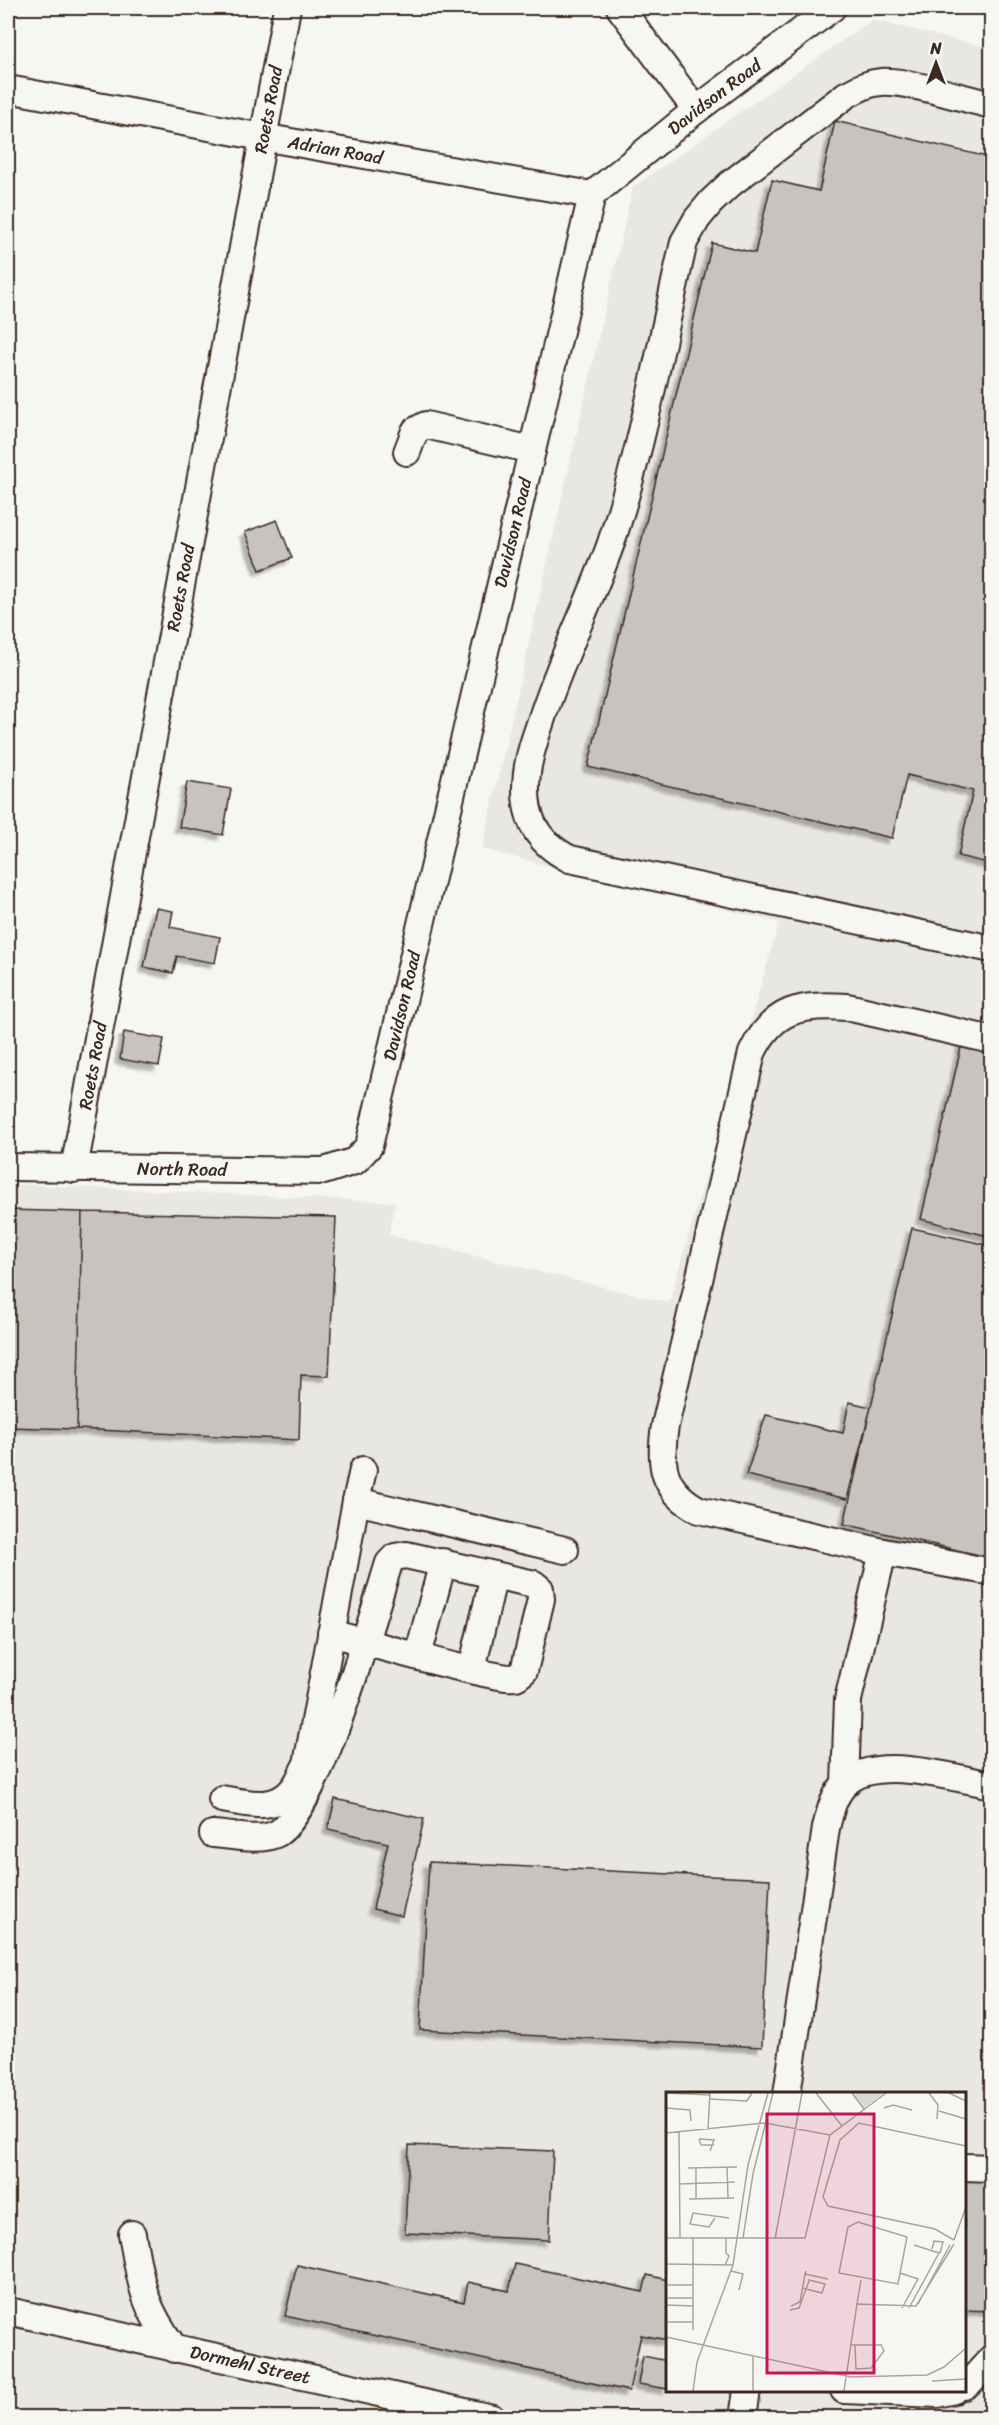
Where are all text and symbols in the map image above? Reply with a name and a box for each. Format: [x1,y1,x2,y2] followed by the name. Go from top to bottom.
[906,33,966,93] north arrow
[929,34,942,63] text: N
[660,49,770,143] street label: Davidson Road
[245,62,292,156] street label: Roets Road
[285,126,387,174] street label: Adrian Road
[484,473,542,591] street label: Davidson Road
[157,540,205,634] street label: Roets Road
[373,946,431,1064] street label: Davidson Road
[69,1018,117,1112] street label: Roets Road
[137,1153,229,1186] street label: North Road
[666,2092,966,2392] inset map
[187,2336,314,2393] street label: Dormehl Street

